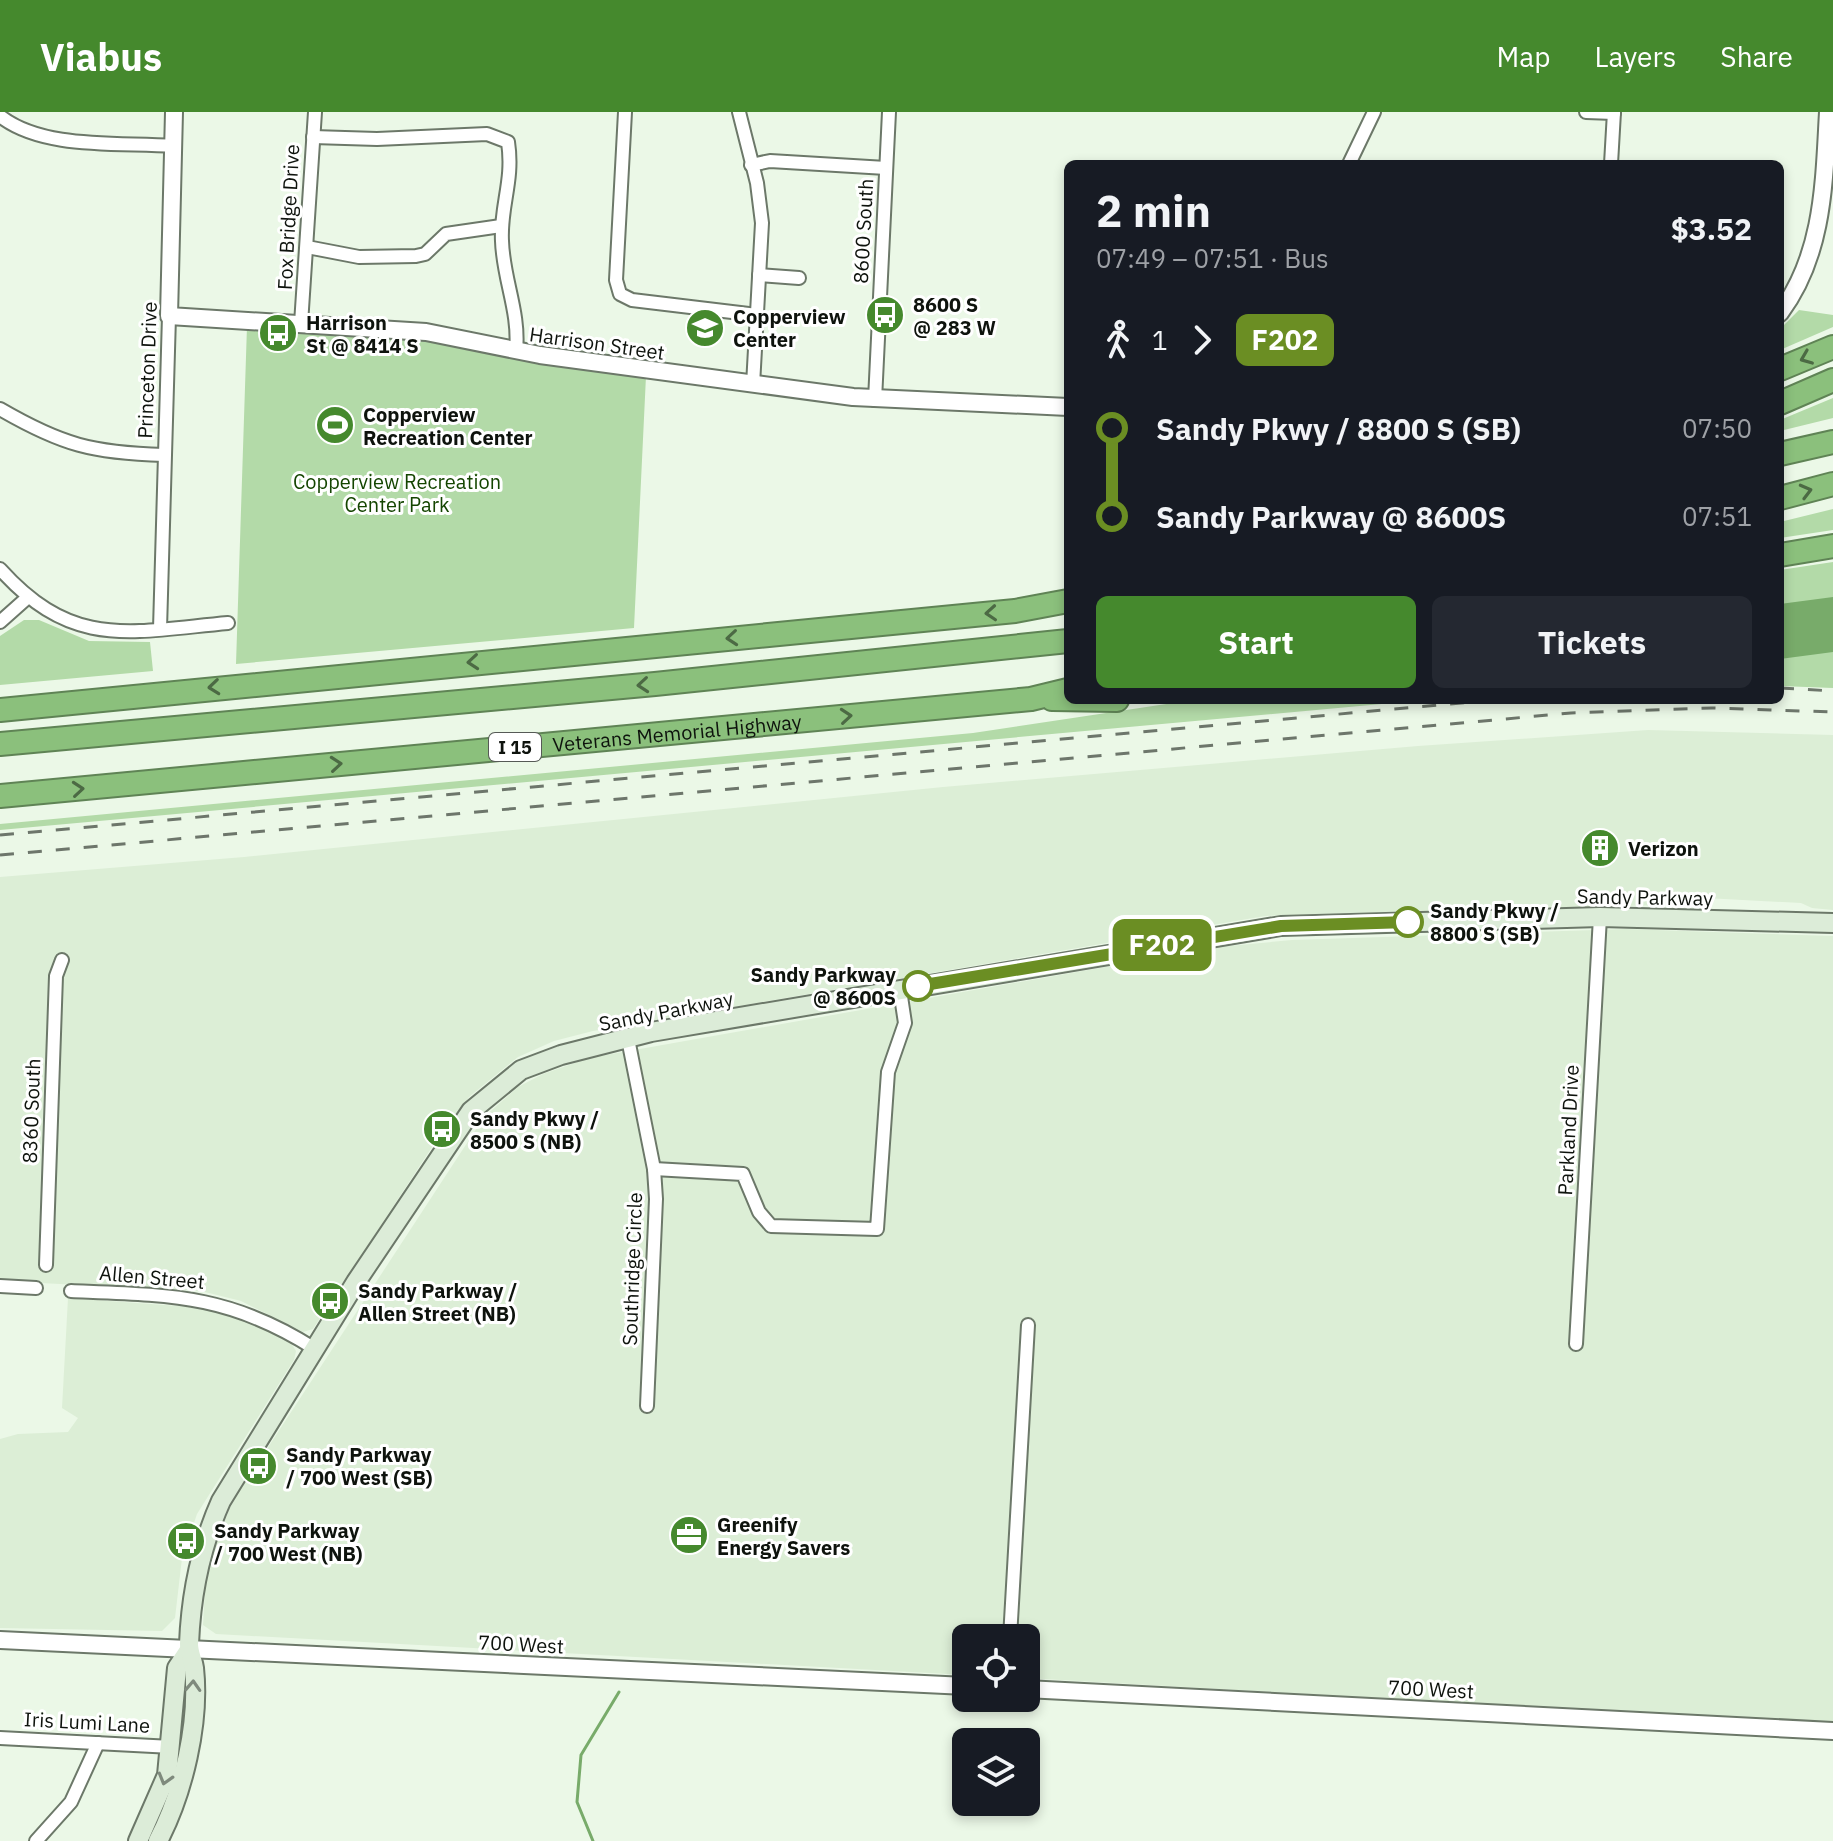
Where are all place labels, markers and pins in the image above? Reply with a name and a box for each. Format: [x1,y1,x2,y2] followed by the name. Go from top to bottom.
[913,291,996,341] place label: 8600 S @ 283 W
[864,294,906,336] bus stop icon: 8600 S @ 283 W
[733,303,846,353] place label: Copperview Center
[684,307,726,349] school or university icon: Copperview Center
[306,309,419,359] place label: Harrison St @ 8414 S
[257,312,299,354] bus stop icon: Harrison St @ 8414 S
[363,401,533,451] place label: Copperview Recreation Center
[314,404,356,446] sports icon: Copperview Recreation Center
[1579,827,1621,869] building icon: Verizon
[1628,835,1699,862] place label: Verizon
[1430,897,1559,947] place label: Sandy Pkwy / 8800 S (SB)
[1393,907,1423,937] marker: Sandy Pkwy / 8800 S (SB)
[751,961,896,1011] place label: Sandy Parkway @ 8600S
[903,971,933,1001] marker: Sandy Parkway @ 8600S
[470,1105,599,1155] place label: Sandy Pkwy / 8500 S (NB)
[421,1108,463,1150] bus stop icon: Sandy Pkwy / 8500 S (NB)
[358,1277,517,1327] place label: Sandy Parkway / Allen Street (NB)
[309,1280,351,1322] bus stop icon: Sandy Parkway / Allen Street (NB)
[286,1441,433,1491] place label: Sandy Parkway / 700 West (SB)
[237,1445,279,1487] bus stop icon: Sandy Parkway / 700 West (SB)
[717,1511,850,1561] place label: Greenify Energy Savers
[668,1514,710,1556] office icon: Greenify Energy Savers
[214,1517,363,1567] place label: Sandy Parkway / 700 West (NB)
[165,1520,207,1562] bus stop icon: Sandy Parkway / 700 West (NB)

